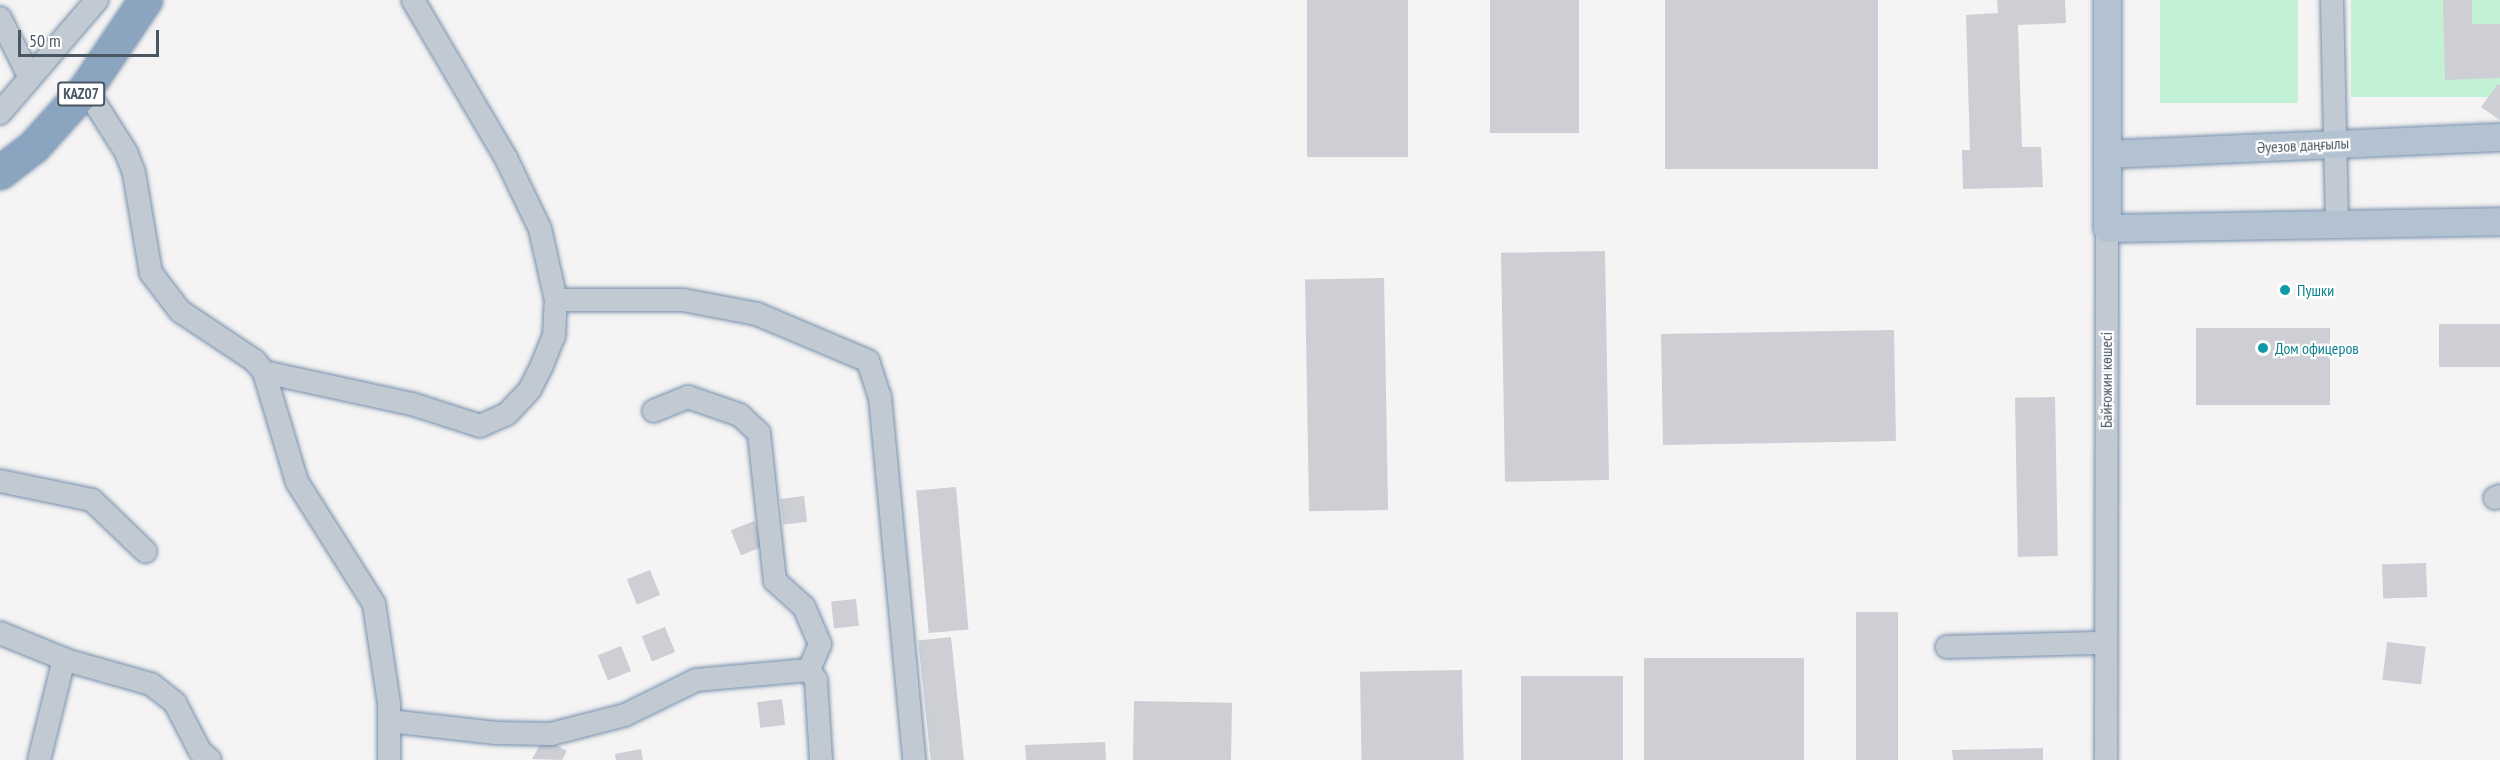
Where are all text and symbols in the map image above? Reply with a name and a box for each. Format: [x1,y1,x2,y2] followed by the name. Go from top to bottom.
[21,18,162,56] scale bar
[29,29,61,52] text: 50 m
[57,82,105,106] road number: KAZ07
[2257,133,2349,157] street label: Әуезов даңғылы
[2297,280,2334,300] place label: Пушки
[2278,283,2292,297] marker: Пушки
[2096,332,2116,428] street label: Байғожин көшесі
[2275,338,2359,358] place label: Дом офицеров
[2256,341,2270,355] marker: Дом офицеров

